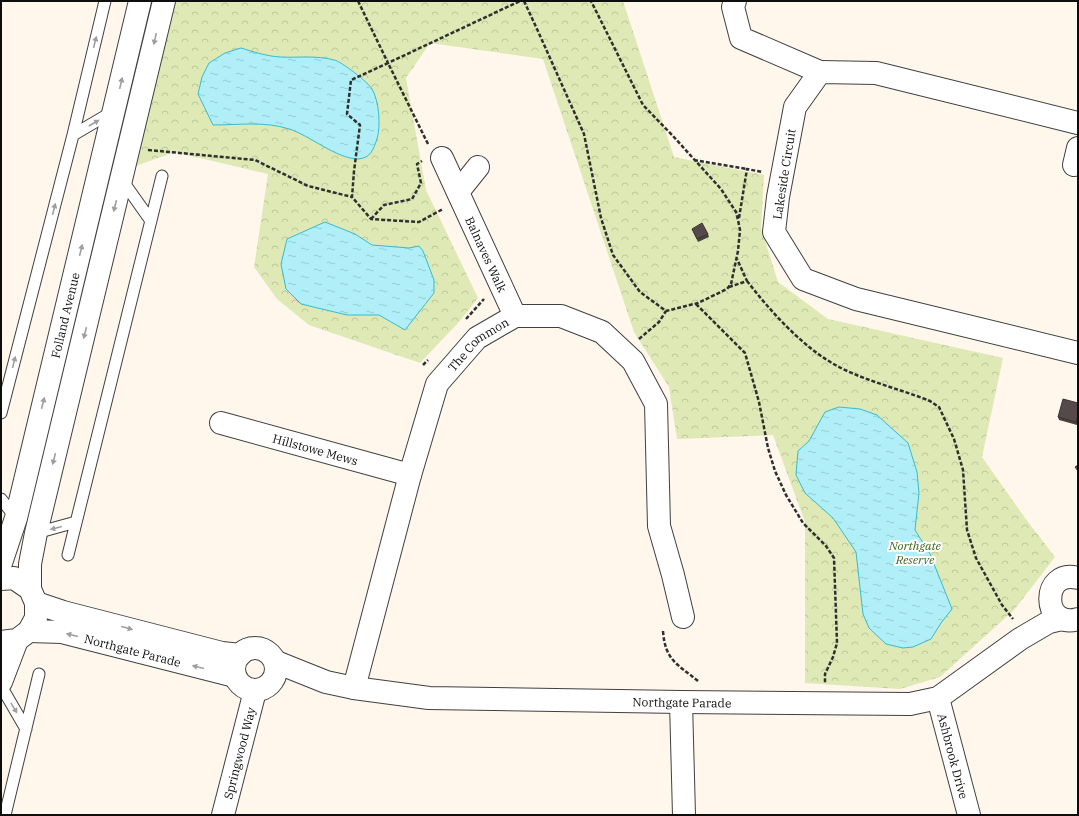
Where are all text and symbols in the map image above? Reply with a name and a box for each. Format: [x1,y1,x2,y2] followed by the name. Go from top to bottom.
[151,33,157,45] one-way arrow
[93,36,99,48] one-way arrow
[118,76,124,89] one-way arrow
[88,119,99,126] one-way arrow
[769,128,799,220] street label: Lakeside Circuit
[112,200,118,213] one-way arrow
[51,203,57,215] one-way arrow
[462,214,510,294] street label: Balnaves Walk
[78,244,84,256] one-way arrow
[47,271,82,360] street label: Folland Avenue
[444,314,511,374] street label: The Common
[81,327,87,339] one-way arrow
[12,356,18,368] one-way arrow
[41,397,47,410] one-way arrow
[271,430,360,468] street label: Hillstowe Mews
[51,453,57,465] one-way arrow
[50,525,62,531] one-way arrow
[888,538,942,567] park label: Northgate Reserve
[121,626,134,632] one-way arrow
[83,630,183,669] street label: Northgate Parade
[65,631,78,637] one-way arrow
[191,664,203,670] one-way arrow
[632,694,731,710] street label: Northgate Parade
[10,702,17,714] one-way arrow
[220,705,258,801] street label: Springwood Way
[935,712,972,800] street label: Ashbrook Drive

